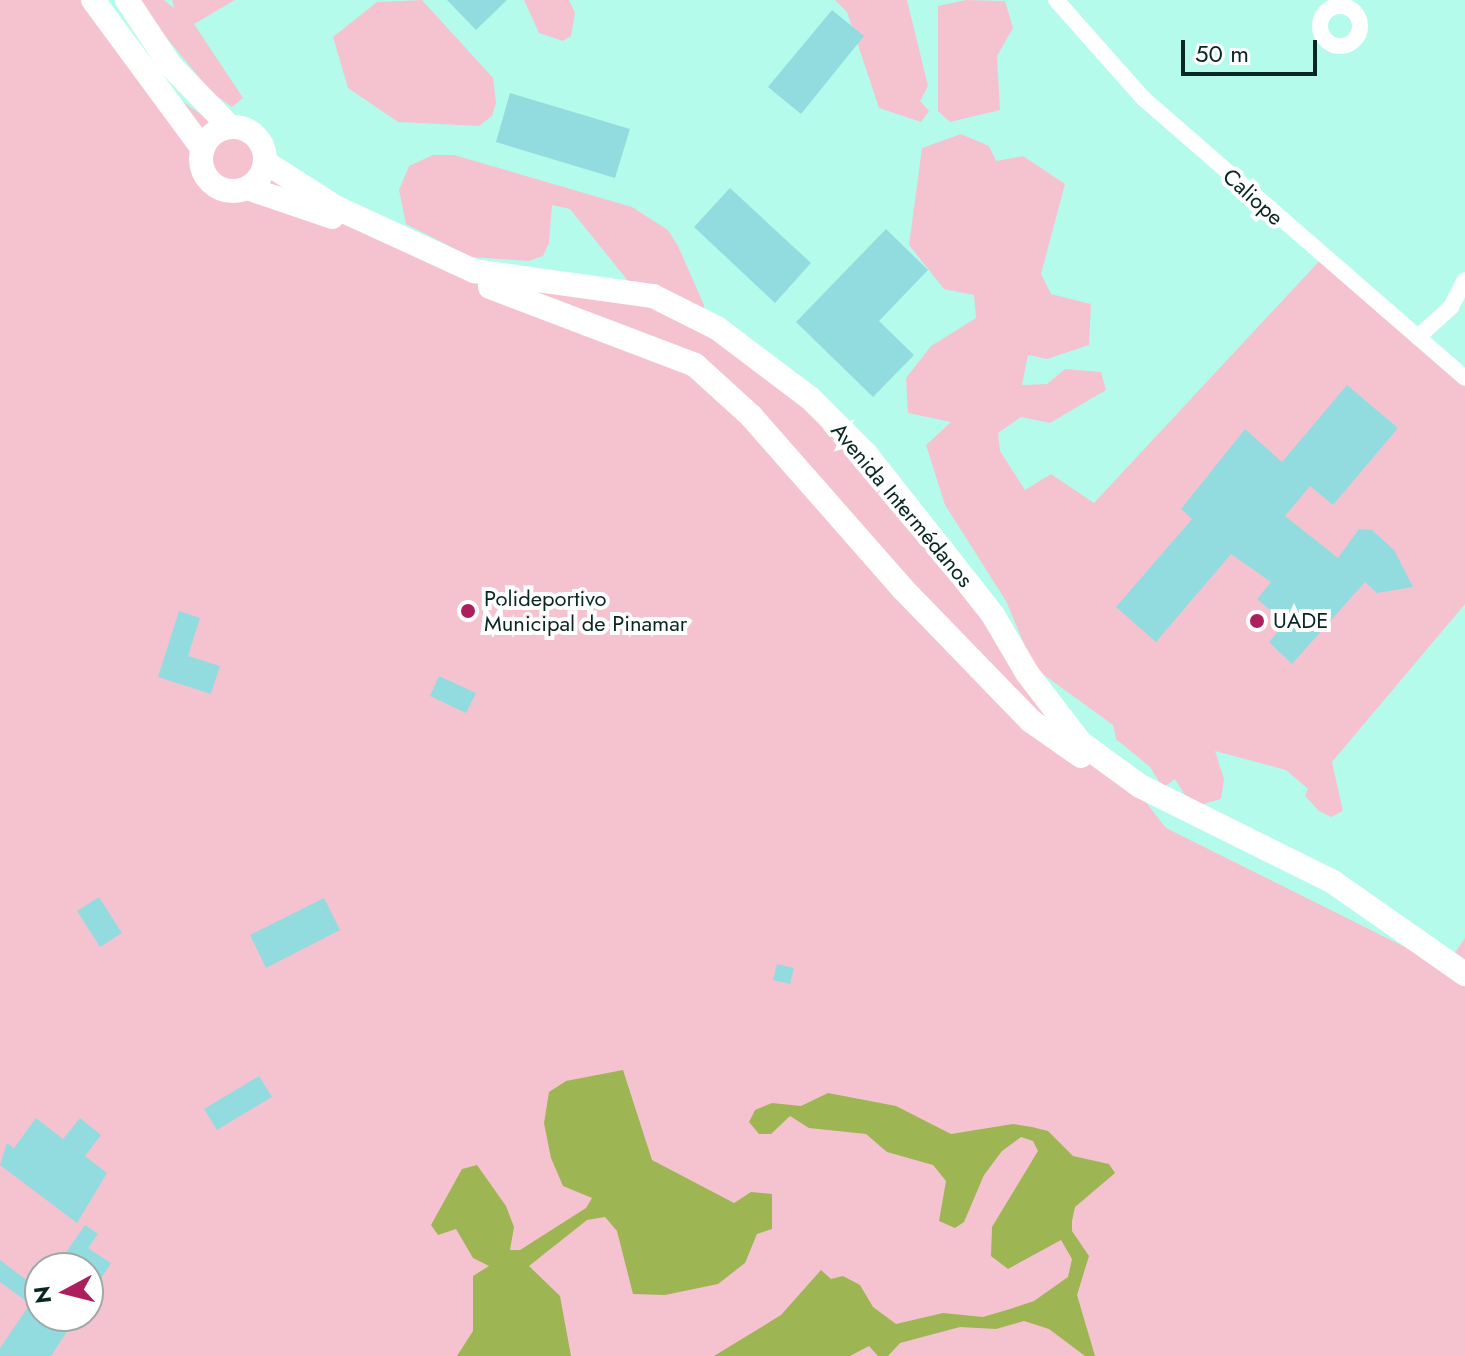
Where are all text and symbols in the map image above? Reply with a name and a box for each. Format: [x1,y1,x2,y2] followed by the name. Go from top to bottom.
[1185,24,1321,74] scale bar
[1195,36,1249,71] text: 50 m
[1217,163,1289,231] street label: Caliope
[826,418,978,592] street label: Avenida Intermédanos
[484,585,687,636] place label: Polideportivo Municipal de Pinamar
[459,602,477,620] marker: Polideportivo Municipal de Pinamar
[1273,608,1328,634] place label: UADE
[1248,612,1266,630] marker: UADE
[24,1252,104,1332] north arrow
[25,1284,59,1305] text: N

